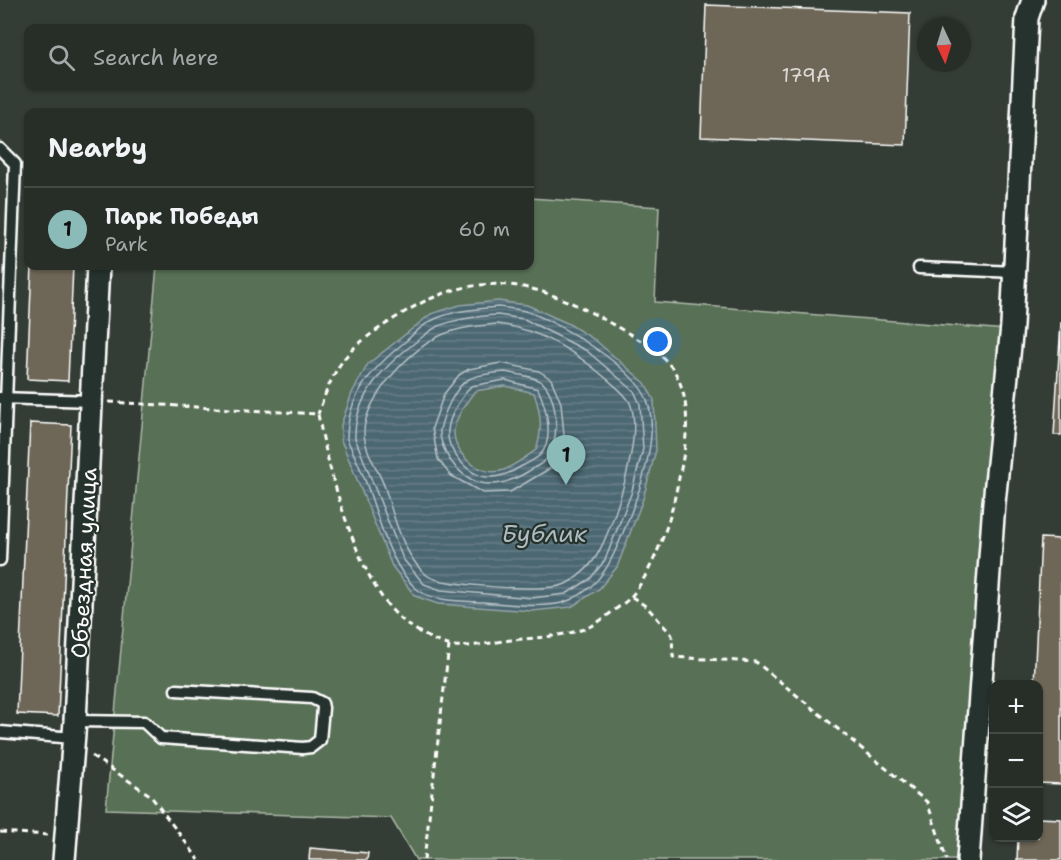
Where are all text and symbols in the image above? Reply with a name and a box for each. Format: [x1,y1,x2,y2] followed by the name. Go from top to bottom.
[917,18,971,72] north arrow
[24,24,534,90] search box
[45,41,78,74] icon: search
[93,43,219,72] text: Search here
[781,62,831,88] house number: 179А
[48,130,147,165] text: Nearby
[105,202,259,231] text: Парк Победы
[63,216,72,242] text: 1
[458,216,510,242] text: 60 m
[105,231,148,257] text: Park
[643,327,672,356] your location
[546,436,586,485] pin: 1
[65,467,103,659] street label: Объездная улица
[501,518,588,550] water label: Бублик
[989,680,1043,842] map controls
[989,680,1043,734] button: +
[989,734,1043,788] button: −
[989,788,1043,842] button: layers

